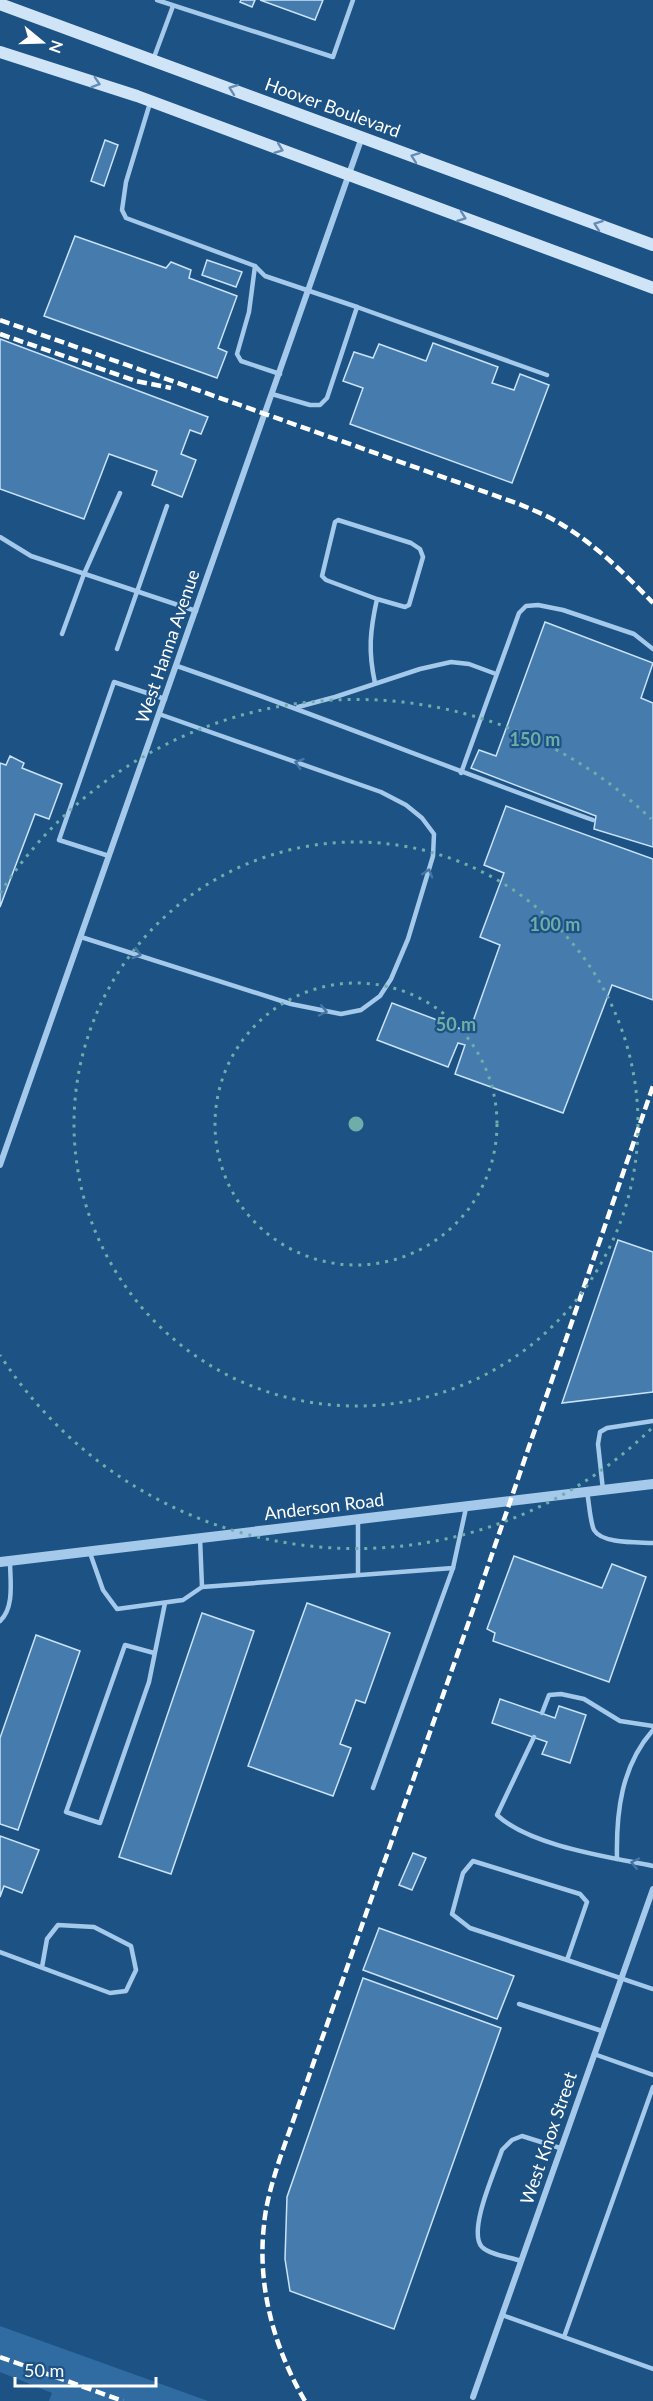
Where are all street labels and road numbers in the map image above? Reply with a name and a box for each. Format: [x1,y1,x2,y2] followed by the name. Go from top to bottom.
[262,72,404,142] street label: Hoover Boulevard
[130,566,204,726] street label: West Hanna Avenue
[263,1488,385,1524] street label: Anderson Road
[515,2068,581,2207] street label: West Knox Street

